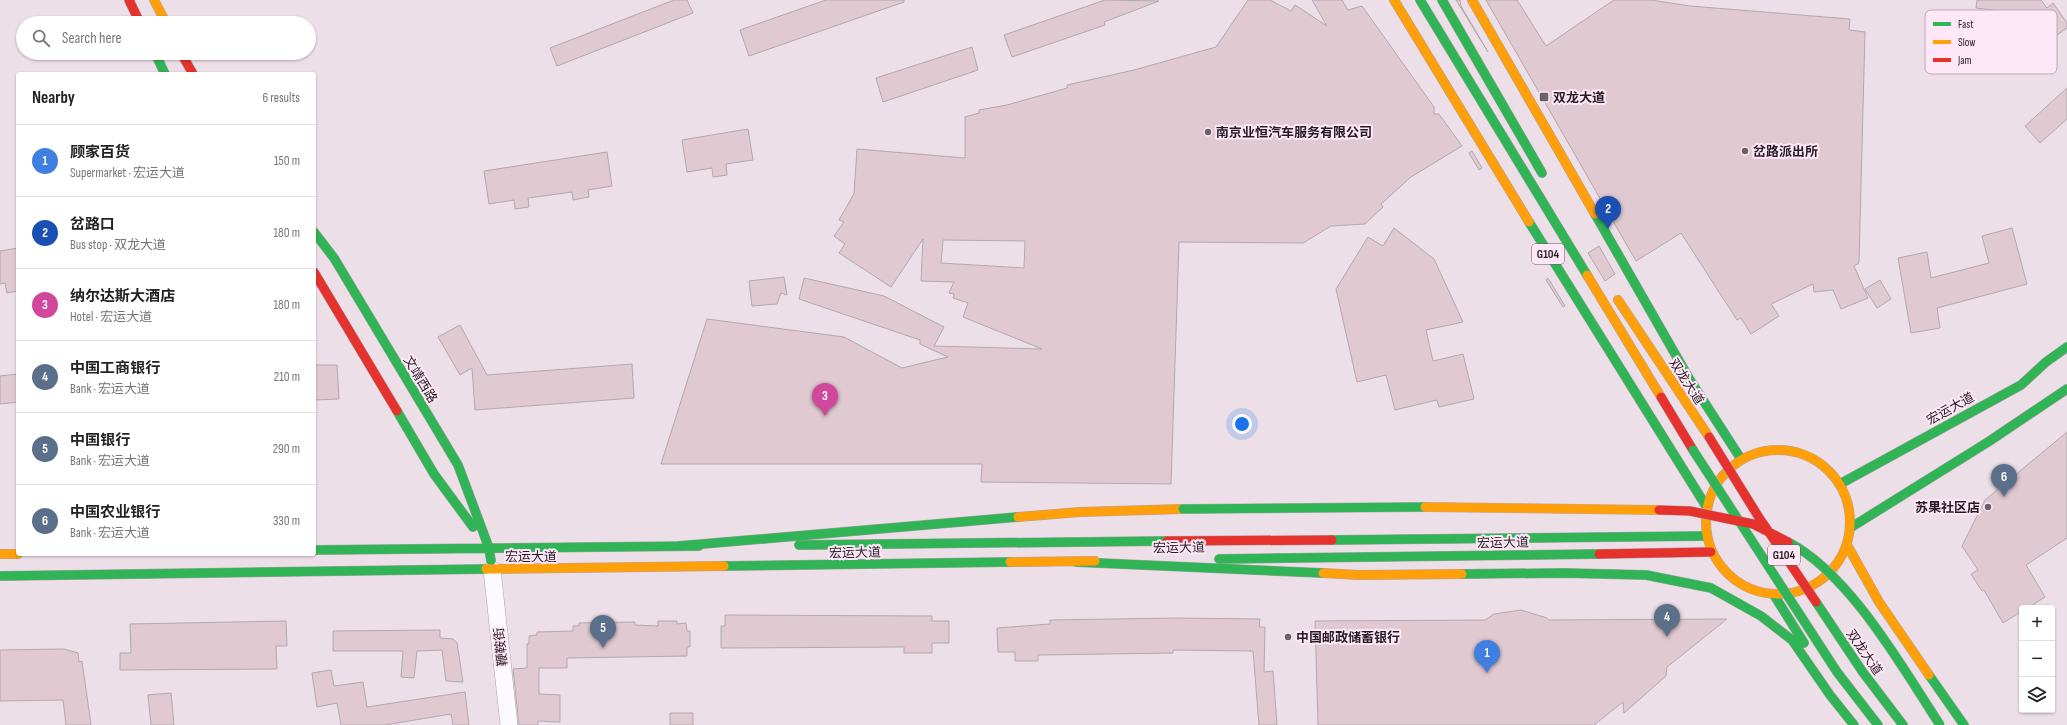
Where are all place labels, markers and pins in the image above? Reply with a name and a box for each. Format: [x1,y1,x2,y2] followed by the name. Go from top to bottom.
[1553,90,1605,106] place label: 双龙大道
[1538,91,1550,103] marker: 双龙大道
[1216,125,1372,141] place label: 南京业恒汽车服务有限公司
[1203,127,1213,137] marker: 南京业恒汽车服务有限公司
[1753,144,1818,160] place label: 岔路派出所
[1740,146,1750,156] marker: 岔路派出所
[1595,196,1621,229] pin: 2
[812,383,838,416] pin: 3
[1991,464,2017,497] pin: 6
[1915,500,1980,516] place label: 苏果社区店
[1983,502,1993,512] marker: 苏果社区店
[1654,604,1680,637] pin: 4
[590,615,616,648] pin: 5
[1296,630,1400,646] place label: 中国邮政储蓄银行
[1283,632,1293,642] marker: 中国邮政储蓄银行
[1474,640,1500,673] pin: 1

